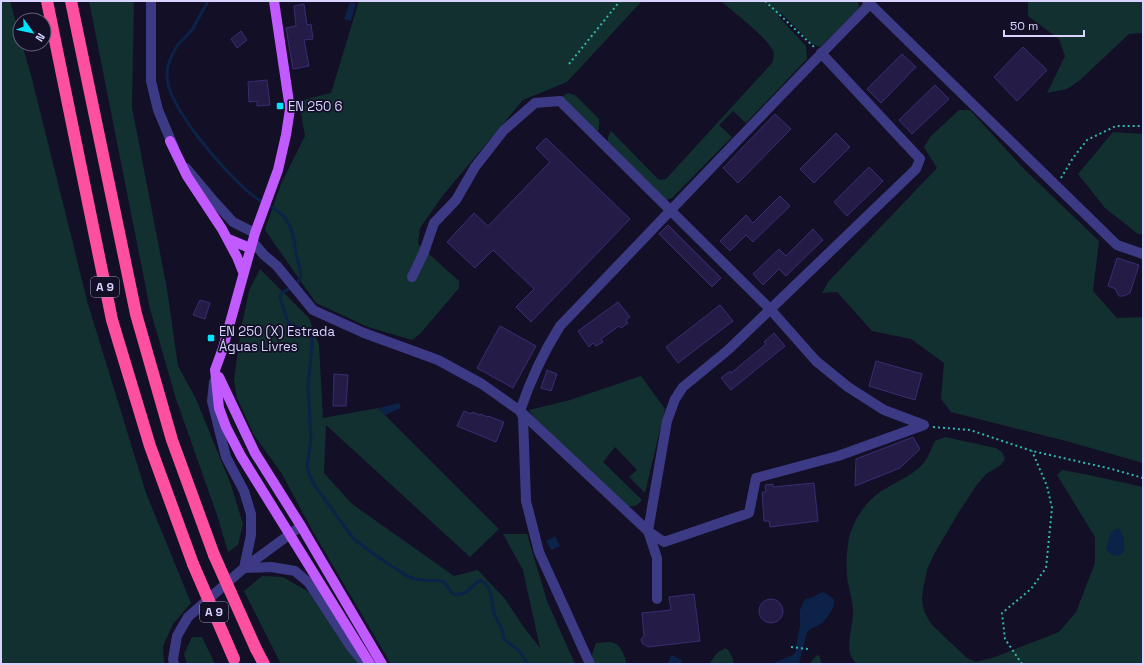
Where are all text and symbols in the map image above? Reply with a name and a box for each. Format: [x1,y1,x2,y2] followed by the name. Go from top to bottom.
[12,12,52,52] north arrow
[1004,12,1084,38] scale bar
[1010,18,1038,34] text: 50 m
[33,31,48,44] text: N
[288,98,343,115] place label: EN 250 6
[275,101,285,111] marker: EN 250 6
[91,277,119,297] road number: A 9
[219,323,335,355] place label: EN 250 (X) Estrada Águas Livres
[206,333,216,343] marker: EN 250 (X) Estrada Águas Livres
[200,602,228,622] road number: A 9

